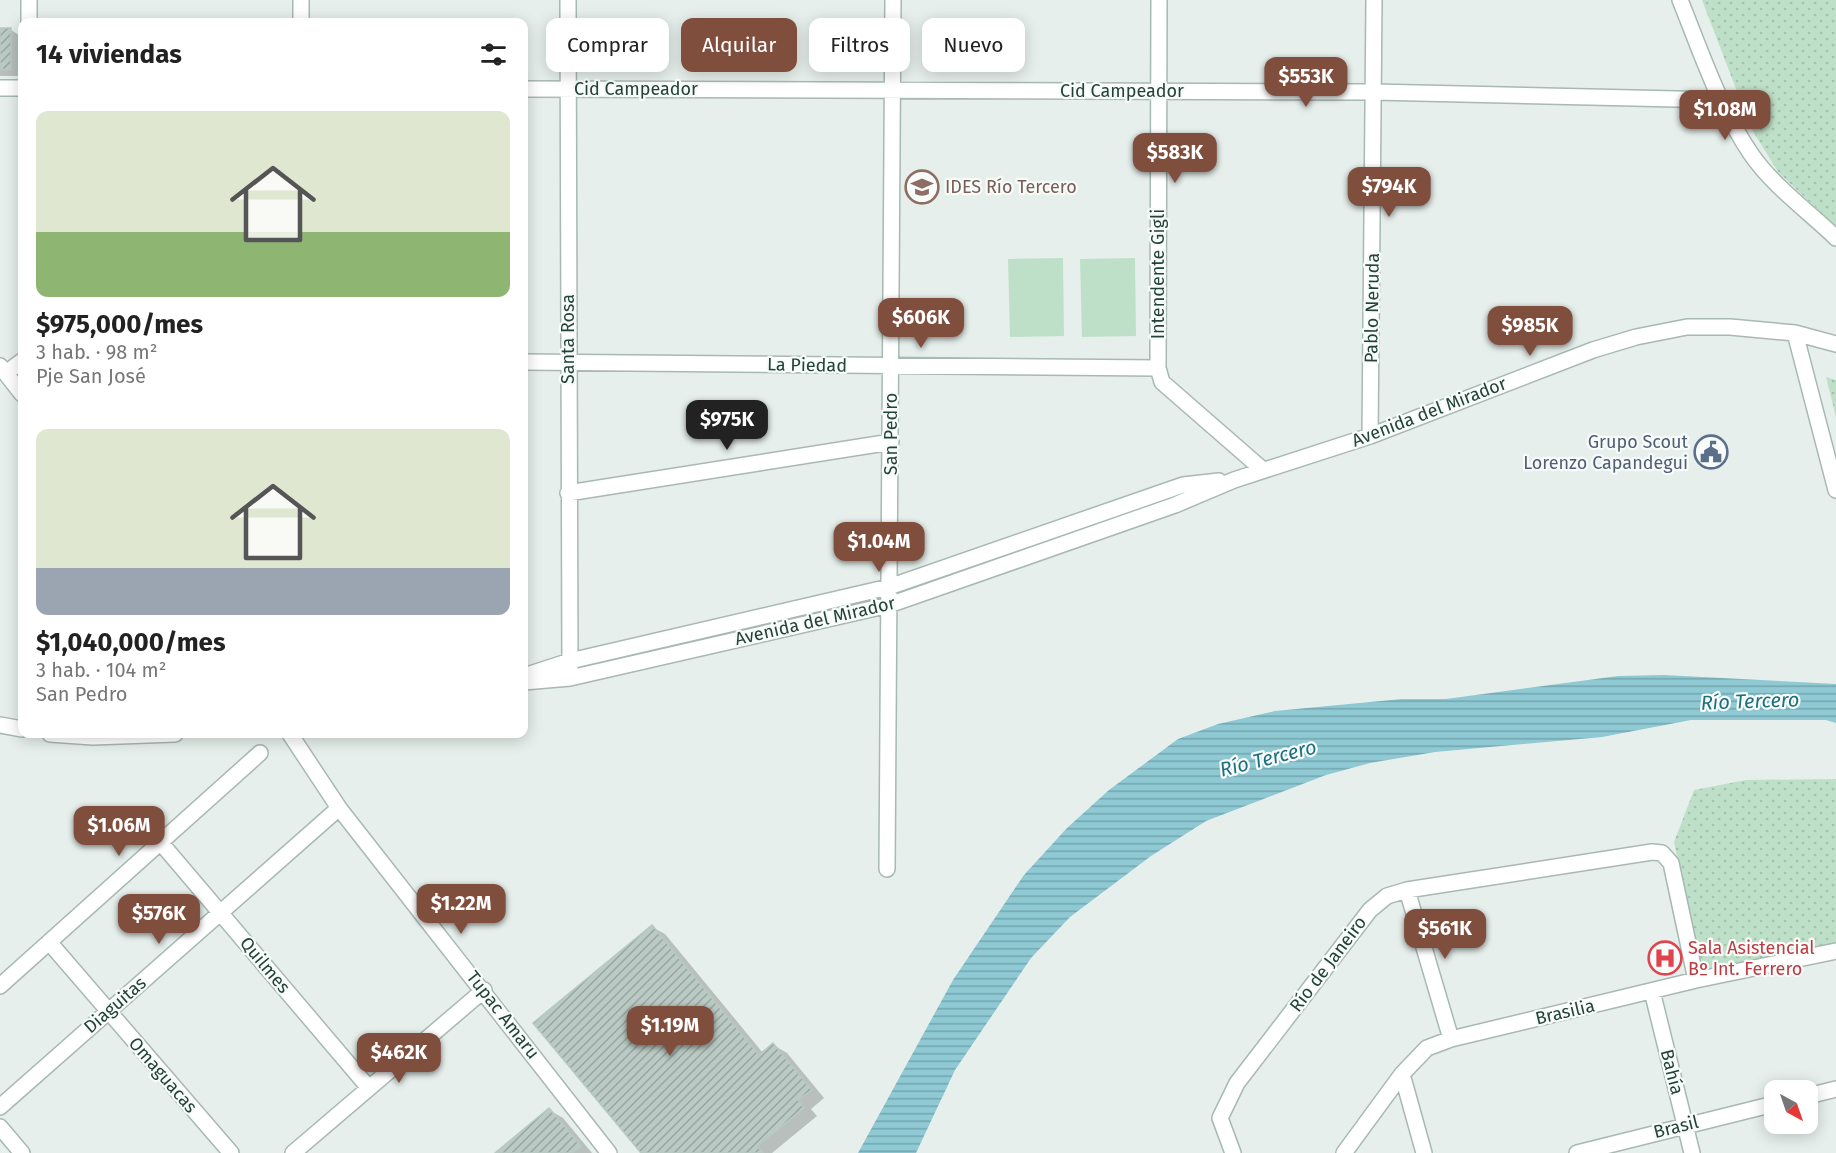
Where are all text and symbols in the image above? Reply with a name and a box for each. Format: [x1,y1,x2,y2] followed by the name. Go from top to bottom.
[546,18,669,72] chip: Comprar
[681,18,797,72] chip: Alquilar
[809,18,910,72] chip: Filtros
[922,18,1025,72] chip: Nuevo
[477,38,510,71] icon: filters
[36,39,182,70] text: 14 viviendas
[1264,57,1348,108] pin: $553K
[1278,64,1334,88] text: $553K
[574,78,698,100] street label: Cid Campeador
[1060,80,1184,102] street label: Cid Campeador
[1676,90,1774,141] pin: $1.08M
[1693,97,1757,121] text: $1.08M
[1133,133,1217,184] pin: $583K
[1147,140,1203,164] text: $583K
[219,150,327,258] icon: home
[1347,167,1431,218] pin: $794K
[904,169,940,205] school or university icon: IDES Río Tercero
[1362,174,1416,198] text: $794K
[945,176,1077,198] place label: IDES Río Tercero
[1147,209,1169,339] street label: Intendente Gigli
[1360,253,1384,363] street label: Pablo Neruda
[557,294,579,384] street label: Santa Rosa
[879,298,963,349] pin: $606K
[892,305,950,329] text: $606K
[1488,306,1572,357] pin: $985K
[36,309,203,340] text: $975,000/mes
[1502,313,1558,337] text: $985K
[36,340,158,364] text: 3 hab. · 98 m²
[767,353,847,377] street label: La Piedad
[36,364,146,388] text: Pje San José
[1349,372,1509,452] street label: Avenida del Mirador
[880,393,902,475] street label: San Pedro
[685,400,769,451] pin: $975K
[700,407,754,431] text: $975K
[1523,431,1689,474] place label: Grupo Scout Lorenzo Capandegui
[1693,434,1729,470] public building icon: Grupo Scout Lorenzo Capandegui
[219,468,327,576] icon: home
[830,522,928,573] pin: $1.04M
[848,529,910,553] text: $1.04M
[733,592,897,650] street label: Avenida del Mirador
[36,627,226,658] text: $1,040,000/mes
[36,658,167,682] text: 3 hab. · 104 m²
[36,682,127,706] text: San Pedro
[1700,687,1800,715] water label: Río Tercero
[1217,734,1319,782] water label: Río Tercero
[70,806,168,857] pin: $1.06M
[88,813,150,837] text: $1.06M
[412,884,510,935] pin: $1.22M
[431,891,491,915] text: $1.22M
[117,894,201,945] pin: $576K
[132,901,186,925] text: $576K
[1403,909,1487,960] pin: $561K
[1285,912,1371,1016] street label: Río de Janeiro
[1418,916,1472,940] text: $561K
[235,932,295,998] street label: Quilmes
[1688,937,1815,980] place label: Sala Asistencial Bº Int. Ferrero
[1647,940,1683,976] hospital icon: Sala Asistencial Bº Int. Ferrero
[462,967,544,1063] street label: Tupac Amaru
[79,972,151,1038] street label: Diaguitas
[1533,994,1597,1030] street label: Brasilia
[621,1006,719,1057] pin: $1.19M
[641,1013,699,1037] text: $1.19M
[124,1033,202,1117] street label: Omaguacas
[357,1033,441,1084] pin: $462K
[371,1040,427,1064] text: $462K
[1656,1047,1688,1097] street label: Bahía
[1764,1080,1818,1134] north arrow
[1764,1080,1818,1134] map controls
[1651,1111,1701,1143] street label: Brasil

